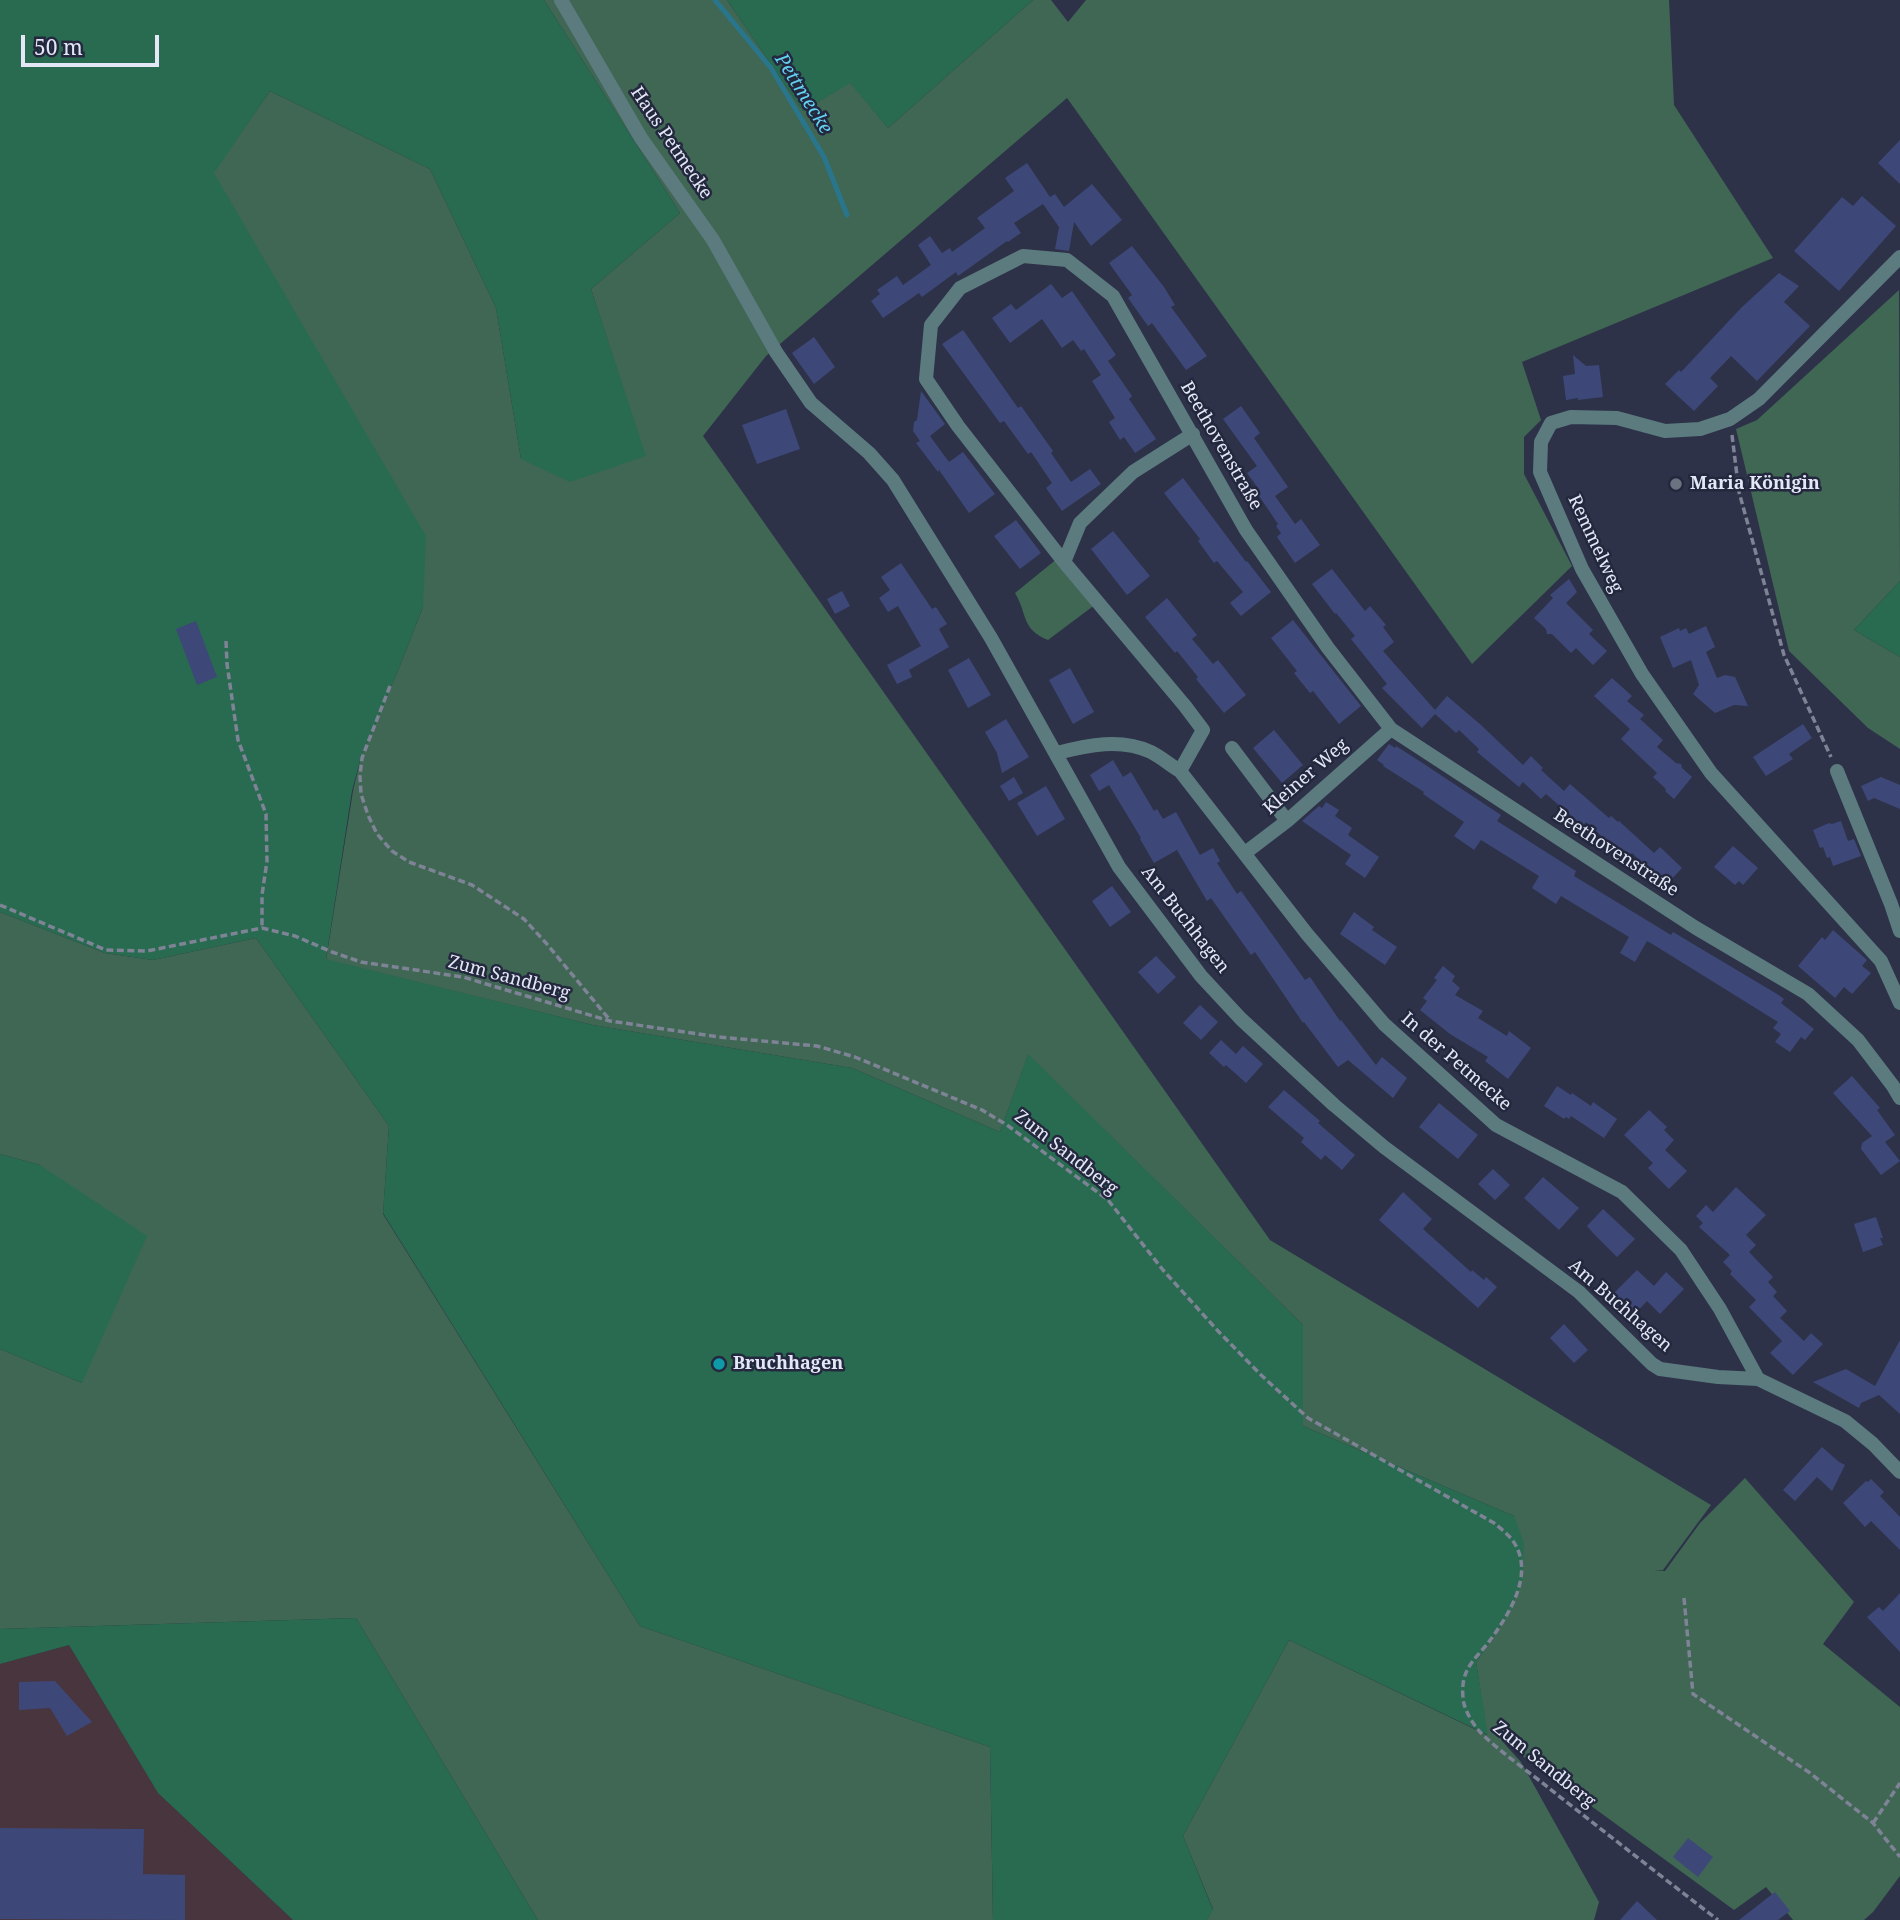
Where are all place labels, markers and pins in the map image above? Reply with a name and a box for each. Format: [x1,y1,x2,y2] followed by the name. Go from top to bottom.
[1690,473,1820,495] place label: Maria Königin
[1668,476,1684,492] marker: Maria Königin
[733,1353,843,1375] place label: Bruchhagen
[711,1356,727,1372] marker: Bruchhagen

